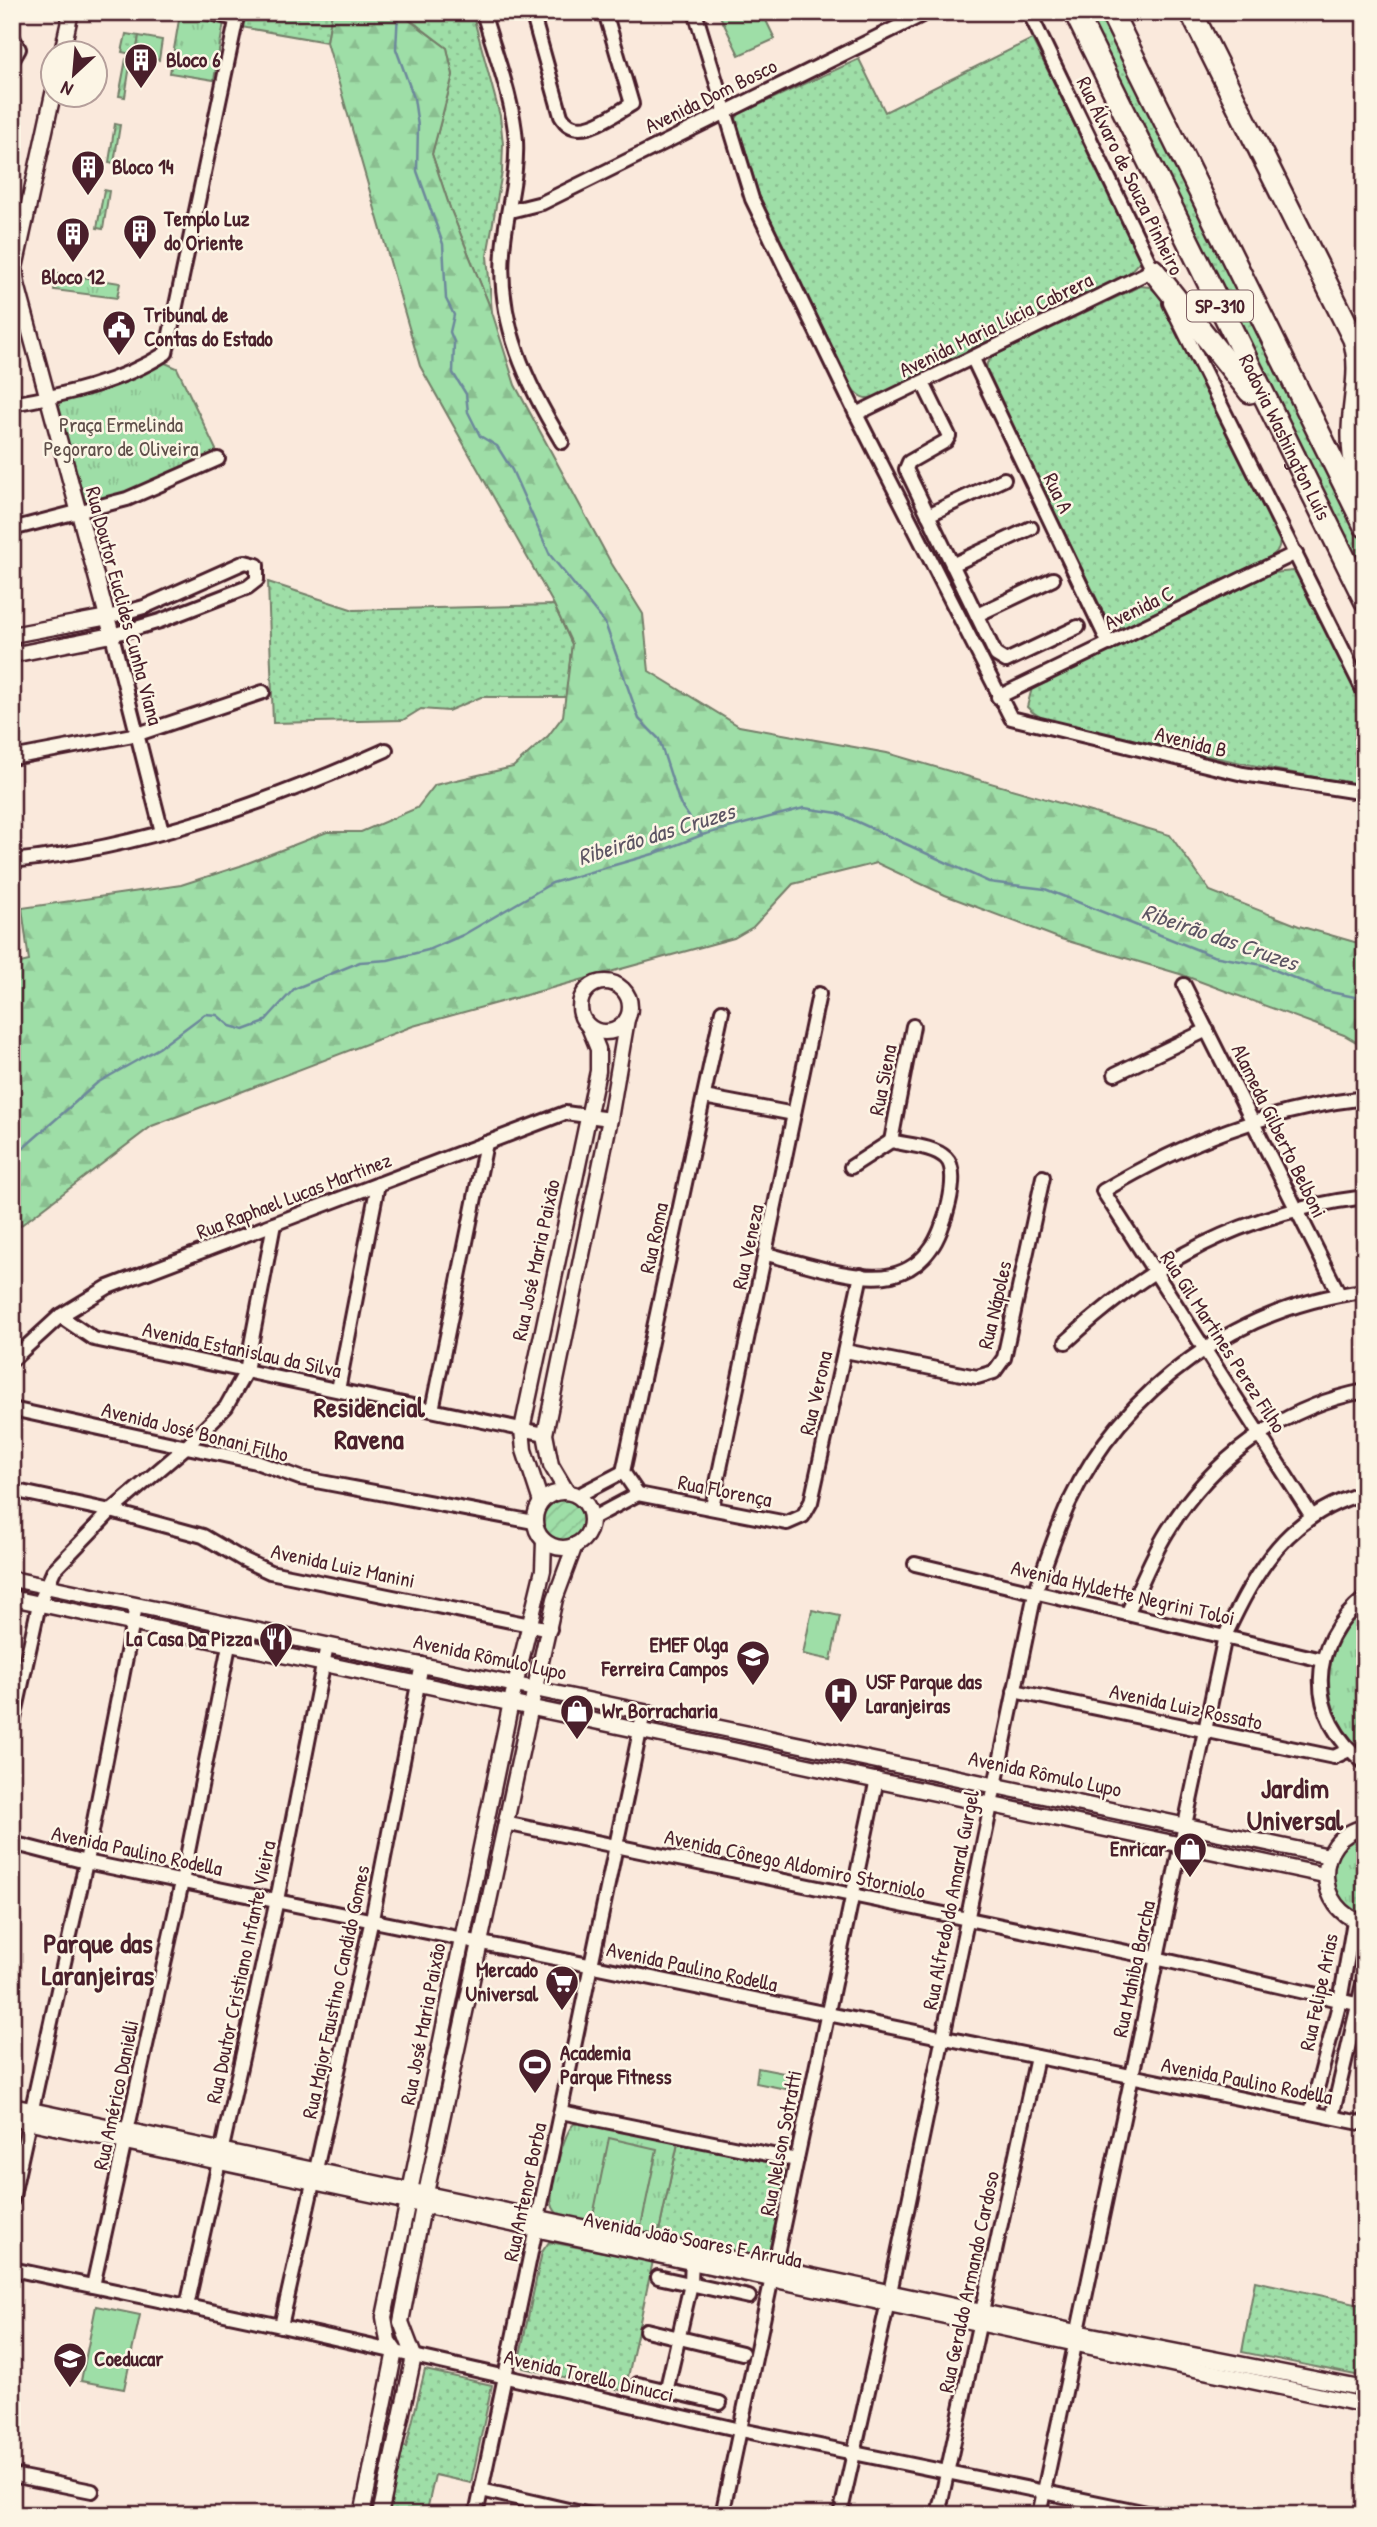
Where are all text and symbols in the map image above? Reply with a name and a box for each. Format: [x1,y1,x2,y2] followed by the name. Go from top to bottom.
[38,38,108,108] north arrow
[122,41,160,90] building icon: Bloco 6
[166,45,221,74] place label: Bloco 6
[640,51,782,140] street label: Avenida Dom Bosco
[1070,72,1191,280] street label: Rua Álvaro de Souza Pinheiro
[56,75,77,103] text: N
[69,148,107,197] building icon: Bloco 14
[112,152,174,181] place label: Bloco 14
[163,204,250,257] place label: Templo Luz do Oriente
[121,212,159,261] building icon: Templo Luz do Oriente
[54,215,92,264] building icon: Bloco 12
[41,262,105,291] place label: Bloco 12
[894,265,1098,384] street label: Avenida Maria Lúcia Cabrera
[1187,290,1253,322] road number: SP-310
[143,300,273,353] place label: Tribunal de Contas do Estado
[100,308,138,357] public building icon: Tribunal de Contas do Estado
[1232,349,1338,525] street label: Rodovia Washington Luís
[43,410,199,463] park label: Praça Ermelinda Pegoraro de Oliveira
[1036,468,1081,518] street label: Rua A
[79,483,170,728] street label: Rua Doutor Euclides Cunha Viana
[1099,578,1178,637] street label: Avenida C
[1152,719,1230,764] street label: Avenida B
[574,794,740,872] water label: Ribeirão das Cruzes
[1138,895,1304,978] water label: Ribeirão das Cruzes
[1225,1039,1334,1222] street label: Alameda Gilberto Belboni
[861,1042,904,1118] street label: Rua Siena
[192,1145,395,1246] street label: Rua Raphael Lucas Martinez
[504,1177,567,1343] street label: Rua José Maria Paixão
[632,1200,675,1276] street label: Rua Roma
[724,1202,771,1292] street label: Rua Veneza
[1154,1245,1293,1438] street label: Rua Gil Martines Perez Filho
[970,1258,1019,1352] street label: Rua Nápoles
[140,1314,344,1385] street label: Avenida Estanislau da Silva
[792,1348,839,1438] street label: Rua Verona
[313,1388,425,1458] district label: Residencial Ravena
[99,1394,291,1469] street label: Avenida José Bonani Filho
[676,1467,775,1514] street label: Rua Florença
[269,1536,418,1595] street label: Avenida Luiz Manini
[1008,1553,1238,1632] street label: Avenida Hyldette Negrini Toloi
[257,1620,295,1669] restaurant icon: La Casa Da Pizza
[126,1624,253,1653] place label: La Casa Da Pizza
[411,1626,569,1687] street label: Avenida Rômulo Lupo
[601,1630,729,1684] place label: EMEF Olga Ferreira Campos
[734,1638,772,1687] school or university icon: EMEF Olga Ferreira Campos
[866,1667,982,1720] place label: USF Parque das Laranjeiras
[822,1675,860,1724] hospital icon: USF Parque das Laranjeiras
[1107,1676,1265,1737] street label: Avenida Luiz Rossato
[558,1692,596,1741] shop icon: Wr Borracharia
[602,1696,718,1725] place label: Wr Borracharia
[966,1743,1124,1804] street label: Avenida Rômulo Lupo
[1247,1769,1344,1839] district label: Jardim Universal
[915,1787,986,2012] street label: Rua Alfredo do Amaral Gurgel
[49,1818,225,1883] street label: Avenida Paulino Rodella
[662,1822,928,1905] street label: Avenida Cônego Aldomiro Storniolo
[1171,1830,1209,1879] shop icon: Enricar
[1110,1834,1167,1863] place label: Enricar
[198,1838,283,2106] street label: Rua Doutor Cristiano Infante Vieira
[294,1863,377,2121] street label: Rua Major Faustino Candido Gomes
[1105,1898,1162,2040] street label: Rua Mahiba Barcha
[42,1924,154,1994] district label: Parque das Laranjeiras
[1292,1931,1345,2053] street label: Rua Felipe Arias
[604,1934,780,1999] street label: Avenida Paulino Rodella
[393,1941,452,2107] street label: Rua José Maria Paixão
[466,1955,539,2008] place label: Mercado Universal
[543,1963,581,2012] supermarket icon: Mercado Universal
[85,2017,146,2173] street label: Rua Américo Danielli
[560,2038,672,2092] place label: Academia Parque Fitness
[516,2046,554,2095] sports icon: Academia Parque Fitness
[1159,2050,1335,2111] street label: Avenida Paulino Rodella
[752,2068,809,2218] street label: Rua Nelson Sotratti
[496,2120,553,2264] street label: Rua Antenor Borba
[931,2169,1006,2395] street label: Rua Geraldo Armando Cardoso
[582,2204,804,2275] street label: Avenida João Soares E Arruda
[51,2340,89,2389] school or university icon: Coeducar
[502,2342,677,2409] street label: Avenida Torello Dinucci
[94,2344,164,2373] place label: Coeducar

